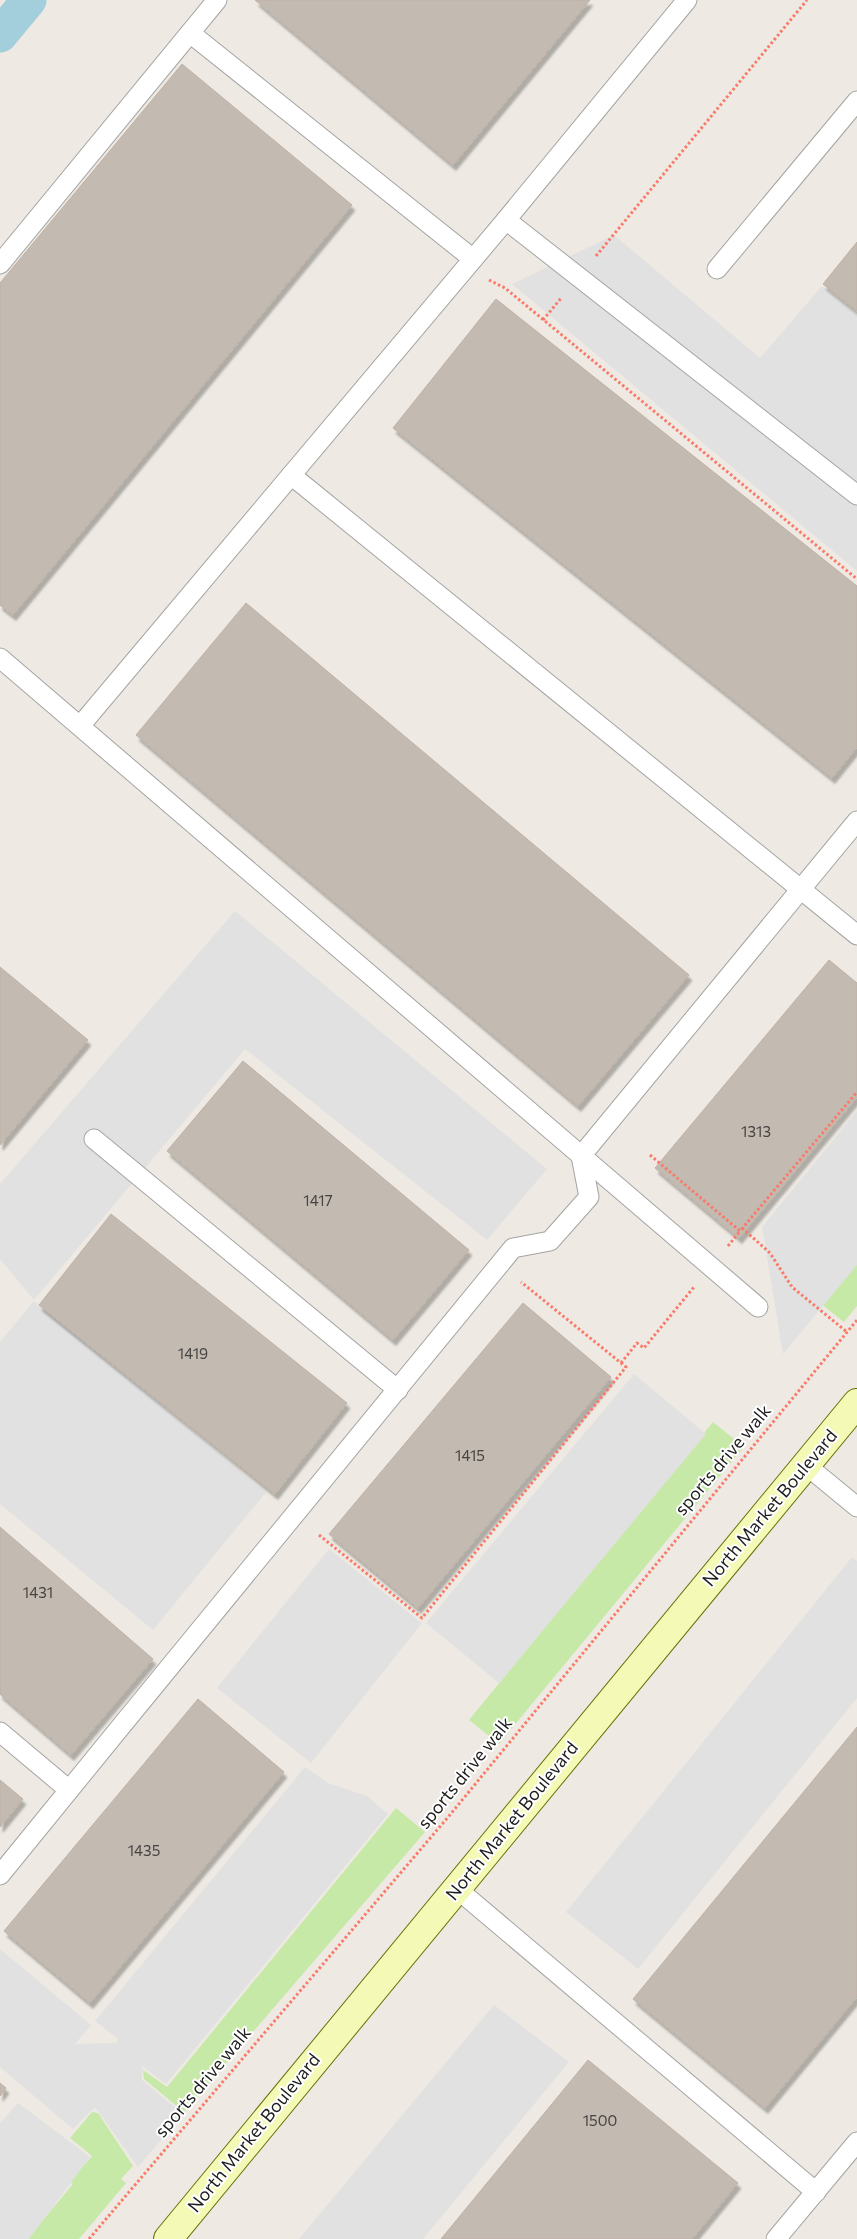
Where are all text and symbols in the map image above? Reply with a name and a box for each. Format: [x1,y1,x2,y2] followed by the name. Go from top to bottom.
[741,1122,771,1140] house number: 1313
[303,1191,333,1209] house number: 1417
[178,1344,208,1362] house number: 1419
[670,1399,775,1519] street label: sports drive walk
[697,1424,841,1590] street label: North Market Boulevard
[455,1446,485,1464] house number: 1415
[23,1583,53,1601] house number: 1431
[412,1712,516,1833] street label: sports drive walk
[440,1737,582,1904] street label: North Market Boulevard
[128,1841,160,1859] house number: 1435
[150,2021,255,2141] street label: sports drive walk
[182,2049,324,2216] street label: North Market Boulevard
[583,2111,617,2129] house number: 1500

